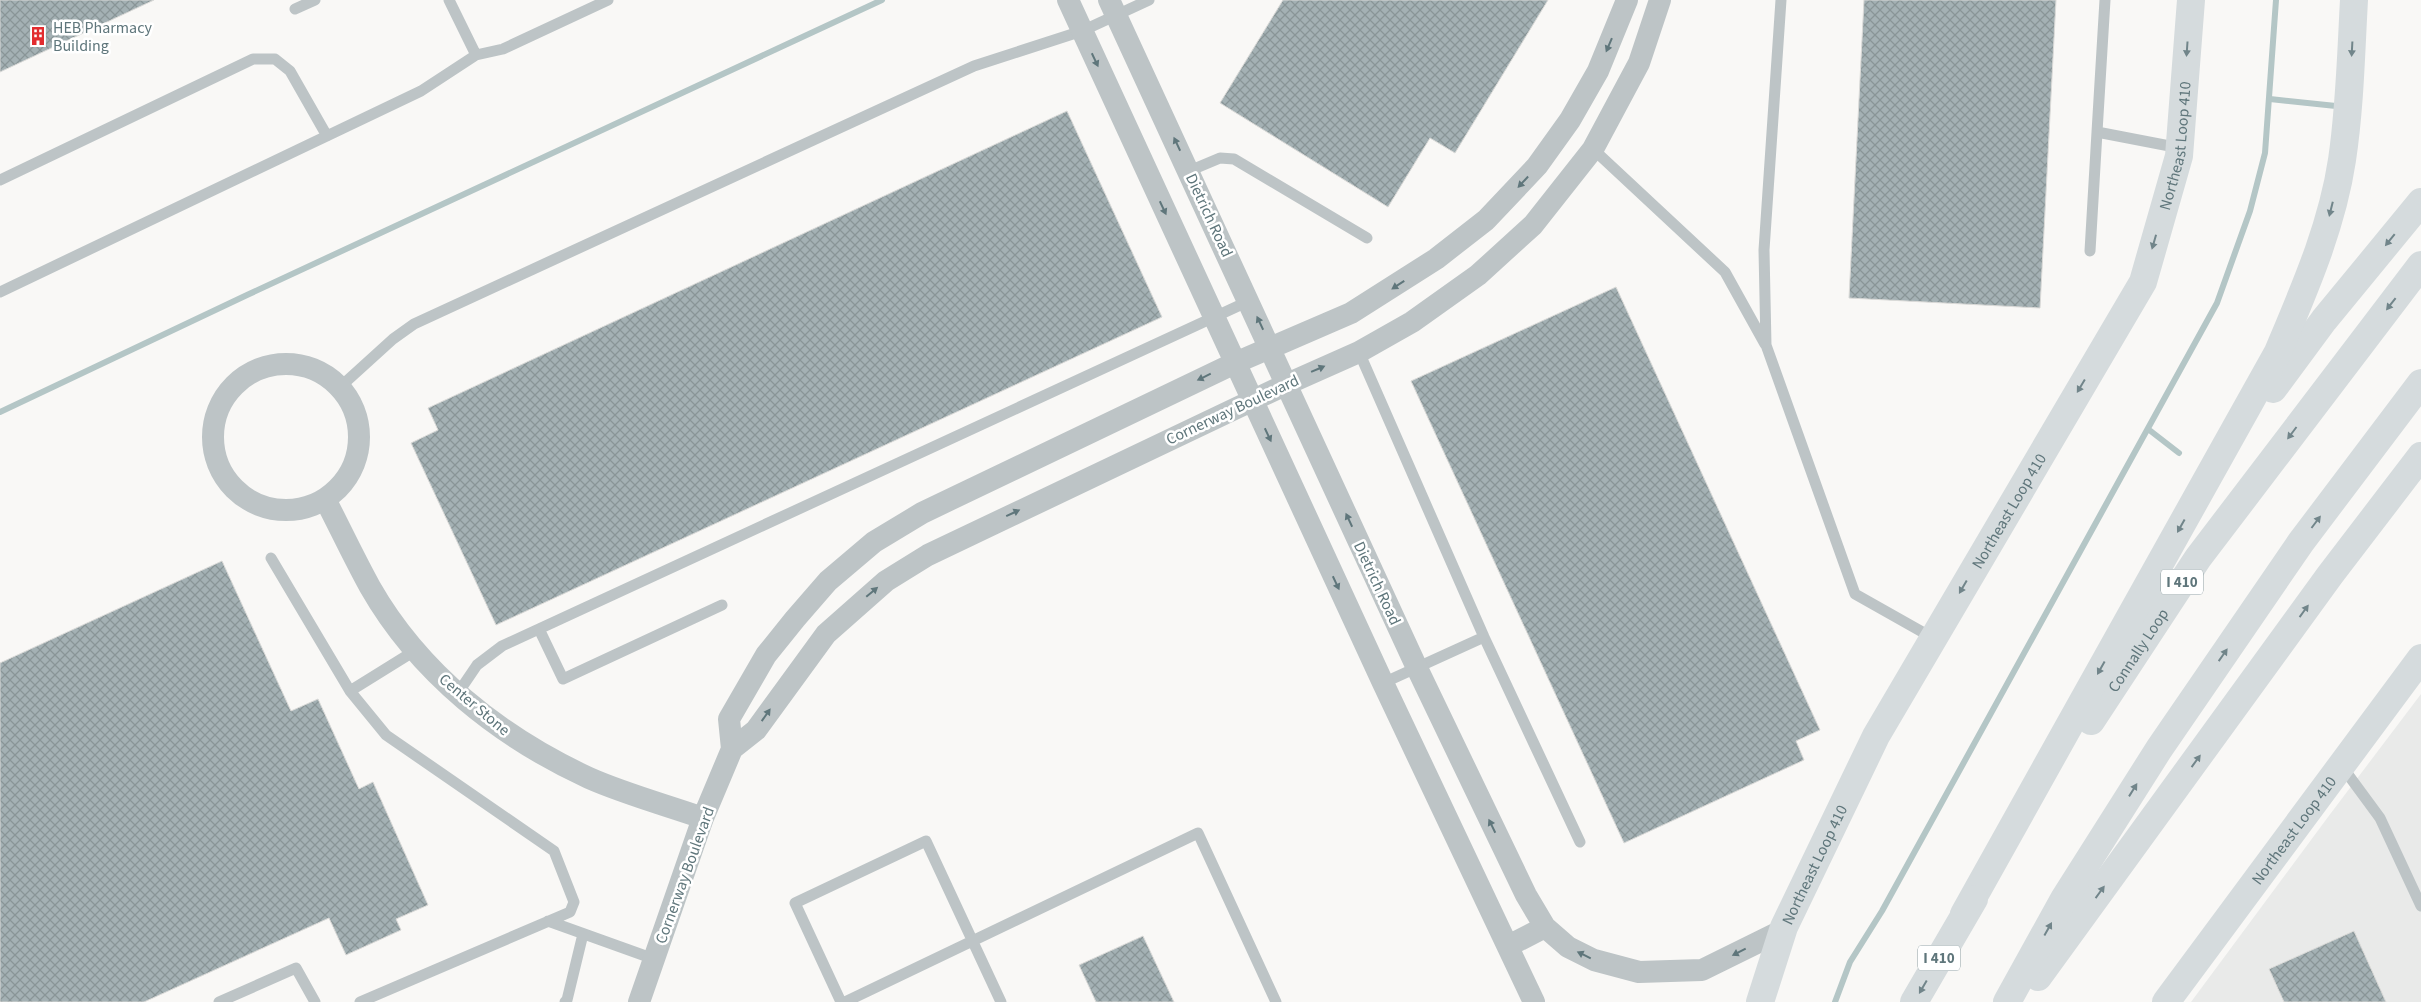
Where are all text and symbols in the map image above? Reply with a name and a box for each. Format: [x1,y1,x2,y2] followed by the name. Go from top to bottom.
[53,17,153,57] place label: HEB Pharmacy Building
[27,25,49,47] building icon: HEB Pharmacy Building
[1605,38,1613,52] one-way arrow
[2183,41,2191,57] one-way arrow
[2347,41,2355,57] one-way arrow
[1092,53,1100,67] one-way arrow
[2154,81,2197,213] street label: Northeast Loop 410
[1172,137,1180,151] one-way arrow
[1180,170,1238,261] street label: Dietrich Road
[1517,175,1529,187] one-way arrow
[1159,201,1167,215] one-way arrow
[2327,202,2335,217] one-way arrow
[2385,234,2396,246] one-way arrow
[2150,235,2158,250] one-way arrow
[1391,280,1404,289] one-way arrow
[2386,297,2397,310] one-way arrow
[1255,316,1263,330] one-way arrow
[1311,365,1325,373] one-way arrow
[1162,369,1302,450] street label: Cornerway Boulevard
[1197,374,1211,382] one-way arrow
[2076,380,2085,393] one-way arrow
[2287,426,2297,440] one-way arrow
[1264,428,1272,442] one-way arrow
[1967,449,2052,573] street label: Northeast Loop 410
[1006,509,1020,517] one-way arrow
[1345,513,1353,527] one-way arrow
[2311,515,2321,529] one-way arrow
[2176,519,2185,533] one-way arrow
[1348,538,1406,629] street label: Dietrich Road
[2161,570,2203,594] road number: I 410
[1332,575,1340,590] one-way arrow
[1959,580,1968,593] one-way arrow
[865,587,878,598] one-way arrow
[2103,604,2174,697] street label: Connally Loop
[2299,605,2310,618] one-way arrow
[2218,648,2228,662] one-way arrow
[2097,661,2106,675] one-way arrow
[434,669,515,741] street label: Center Stone
[761,708,771,722] one-way arrow
[2190,755,2201,768] one-way arrow
[2247,772,2342,890] street label: Northeast Loop 410
[2128,783,2137,797] one-way arrow
[1777,801,1853,929] street label: Northeast Loop 410
[650,804,720,947] street label: Cornerway Boulevard
[1488,819,1496,833] one-way arrow
[2095,885,2105,899] one-way arrow
[2044,921,2052,936] one-way arrow
[1918,946,1960,970] road number: I 410
[1732,948,1746,956] one-way arrow
[1577,951,1591,959] one-way arrow
[1919,979,1927,994] one-way arrow

